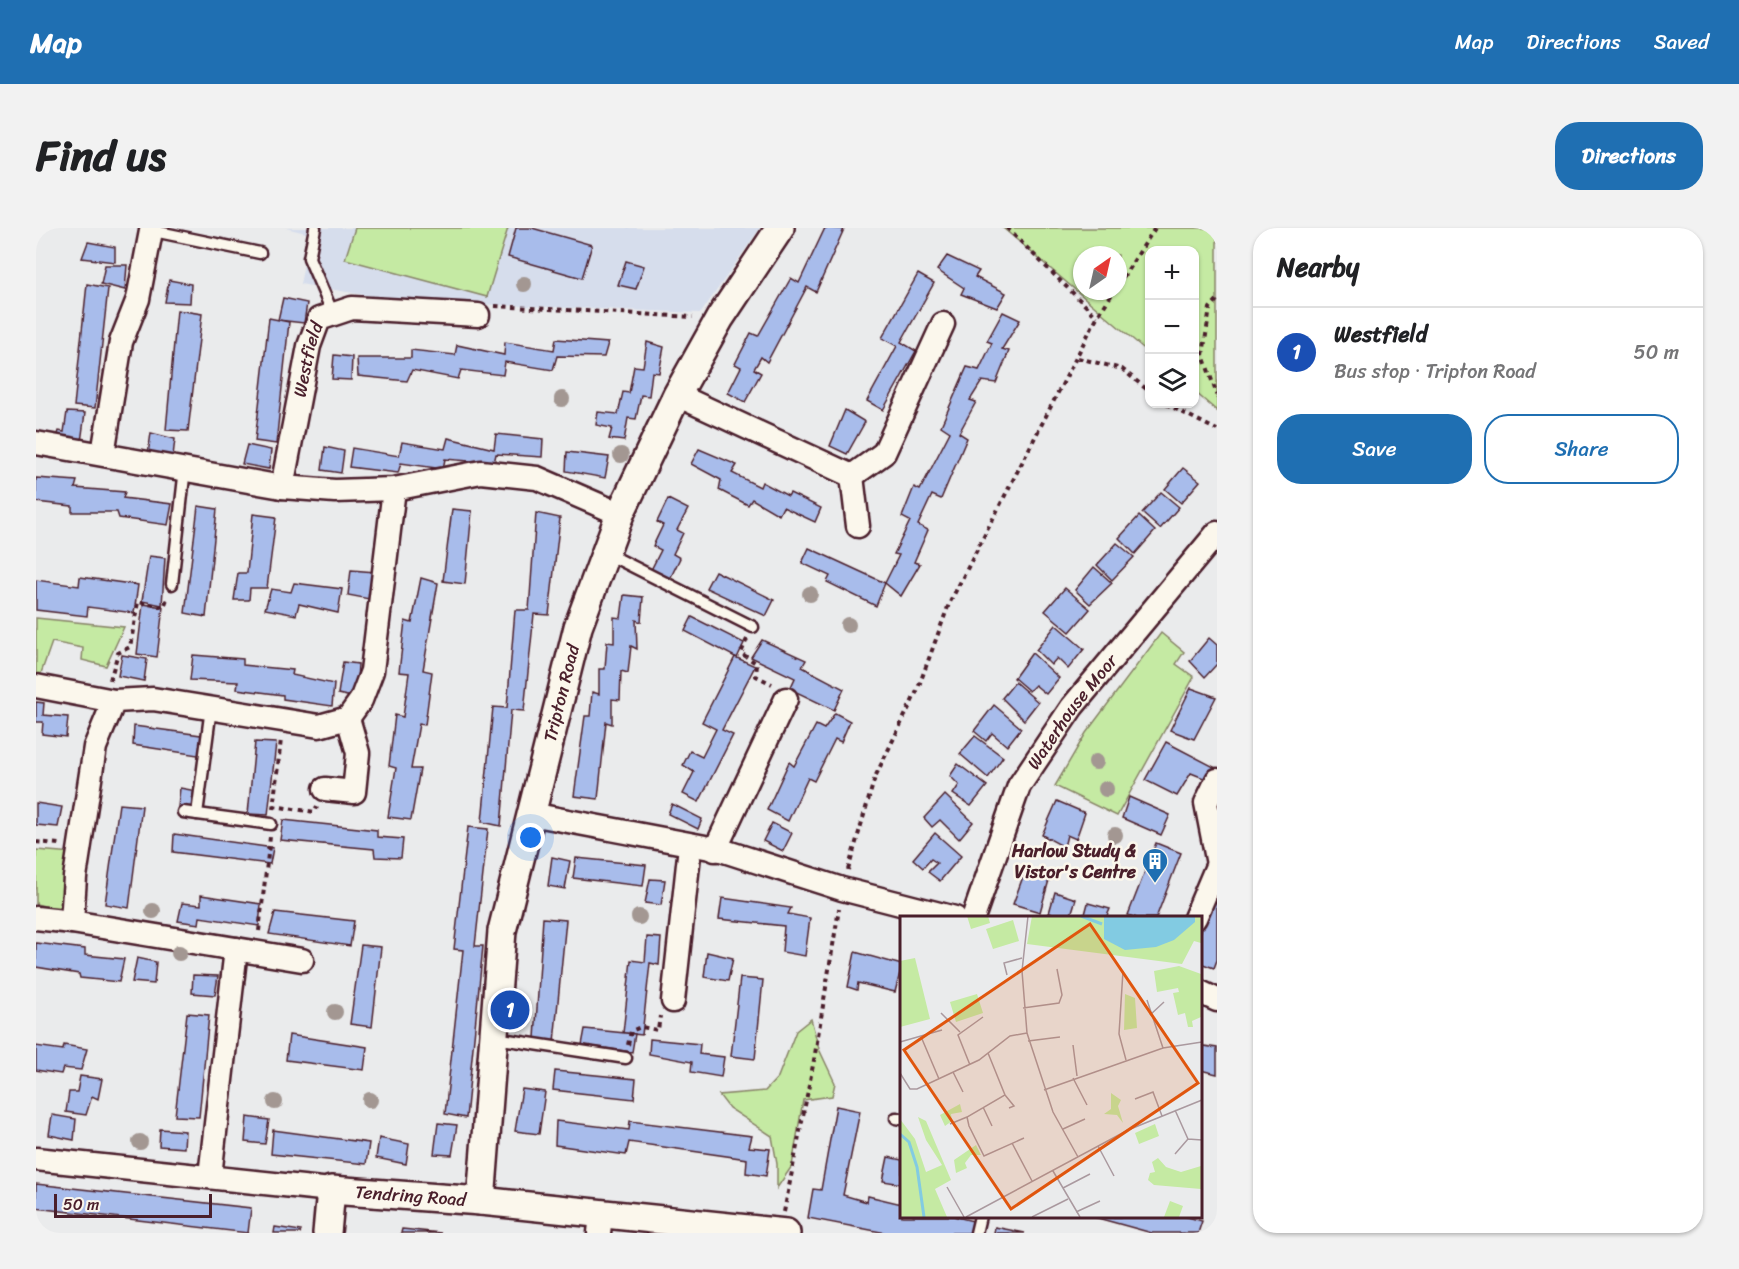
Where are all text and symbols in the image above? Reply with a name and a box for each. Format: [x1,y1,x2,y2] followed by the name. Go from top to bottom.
[30,18,82,67] text: Map
[1455,23,1493,61] text: Map
[1526,23,1621,61] text: Directions
[1654,23,1709,61] text: Saved
[36,119,166,193] text: Find us
[1555,122,1703,190] button: Directions
[1277,244,1359,290] text: Nearby
[1073,246,1127,300] north arrow
[1145,246,1199,408] map controls
[1145,246,1199,300] button: +
[1145,300,1199,354] button: −
[1334,315,1427,354] text: Westfield
[284,316,333,400] street label: Westfield
[1292,335,1301,370] text: 1
[1634,335,1679,370] text: 50 m
[1145,354,1199,408] button: layers
[1334,354,1536,389] text: Bus stop · Tripton Road
[1277,414,1472,484] button: Save
[1484,414,1679,484] button: Share
[534,640,589,745] street label: Tripton Road
[1018,646,1127,776] street label: Waterhouse Moor
[516,823,545,852] your location
[1011,835,1137,888] place label: Harlow Study & Vistor's Centre
[1140,846,1170,884] building icon: Harlow Study & Vistor's Centre
[900,916,1202,1218] inset map
[490,988,530,1032] pin: 1
[354,1176,469,1216] street label: Tendring Road
[63,1190,99,1219] text: 50 m
[54,1191,212,1218] scale bar

